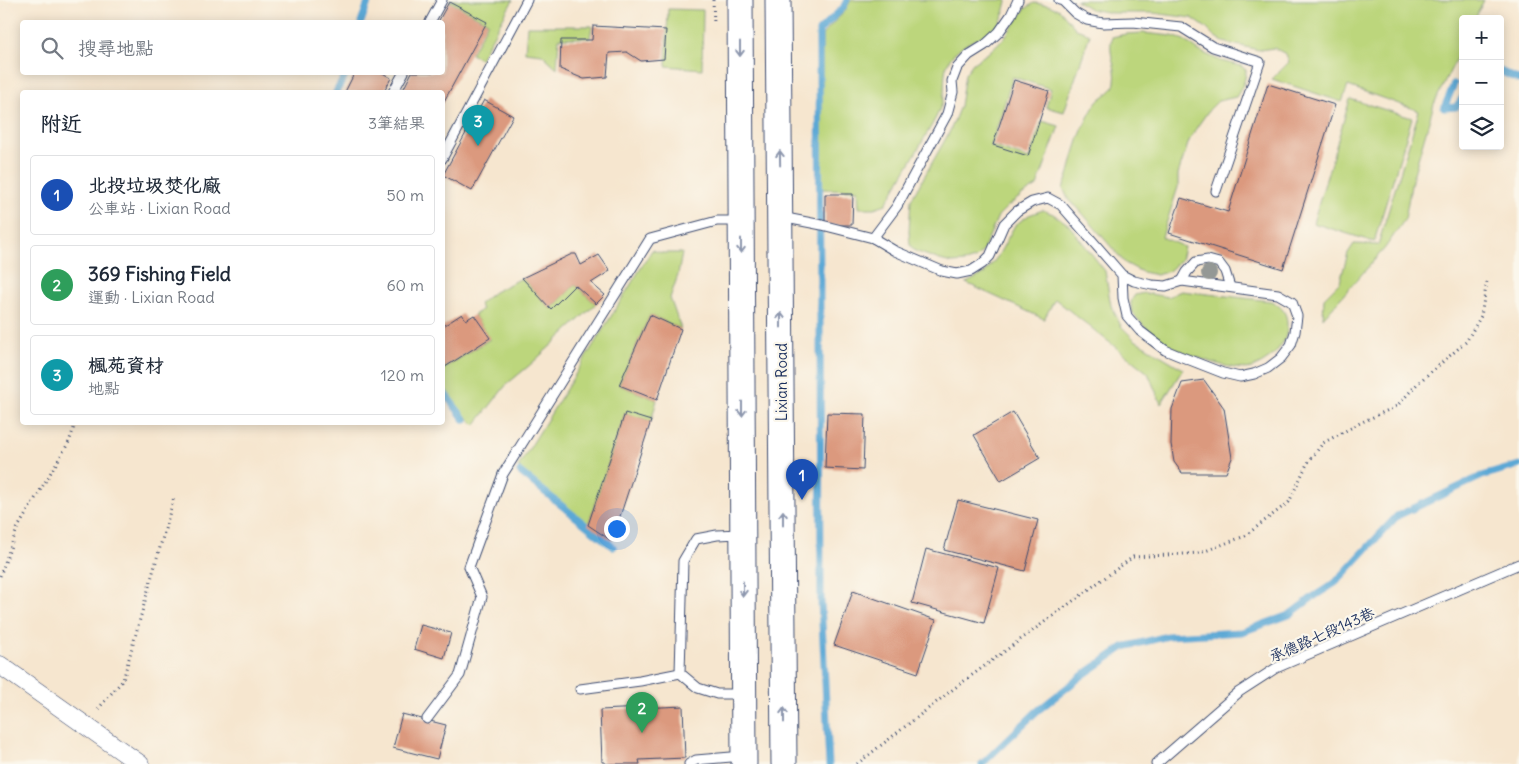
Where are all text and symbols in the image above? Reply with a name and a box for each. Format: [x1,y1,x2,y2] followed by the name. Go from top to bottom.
[1459,15,1504,150] map controls
[1459,15,1504,60] button: +
[20,20,445,75] search box
[38,34,66,62] icon: search
[78,36,154,60] text: 搜尋地點
[735,40,745,56] one-way arrow
[1459,60,1504,105] button: −
[462,105,494,146] pin: 3
[1459,105,1504,150] button: layers
[40,110,82,137] text: 附近
[368,113,425,133] text: 3筆結果
[775,150,784,166] one-way arrow
[88,173,221,197] text: 北投垃圾焚化廠
[54,185,60,205] text: 1
[386,185,424,205] text: 50 m
[88,198,231,218] text: 公車站 · Lixian Road
[736,238,746,254] one-way arrow
[88,262,231,286] text: 369 Fishing Field
[53,275,61,295] text: 2
[386,275,424,295] text: 60 m
[88,287,215,307] text: 運動 · Lixian Road
[776,313,786,329] one-way arrow
[772,343,791,421] street label: Lixian Road
[88,353,164,377] text: 楓苑資材
[52,365,62,385] text: 3
[381,365,424,385] text: 120 m
[88,378,120,398] text: 地點
[737,400,747,416] one-way arrow
[786,459,818,500] pin: 1
[778,510,787,526] one-way arrow
[604,516,630,542] your location
[738,580,748,596] one-way arrow
[1266,603,1377,666] street label: 承德路七段143巷
[626,692,658,733] pin: 2
[779,708,789,724] one-way arrow

